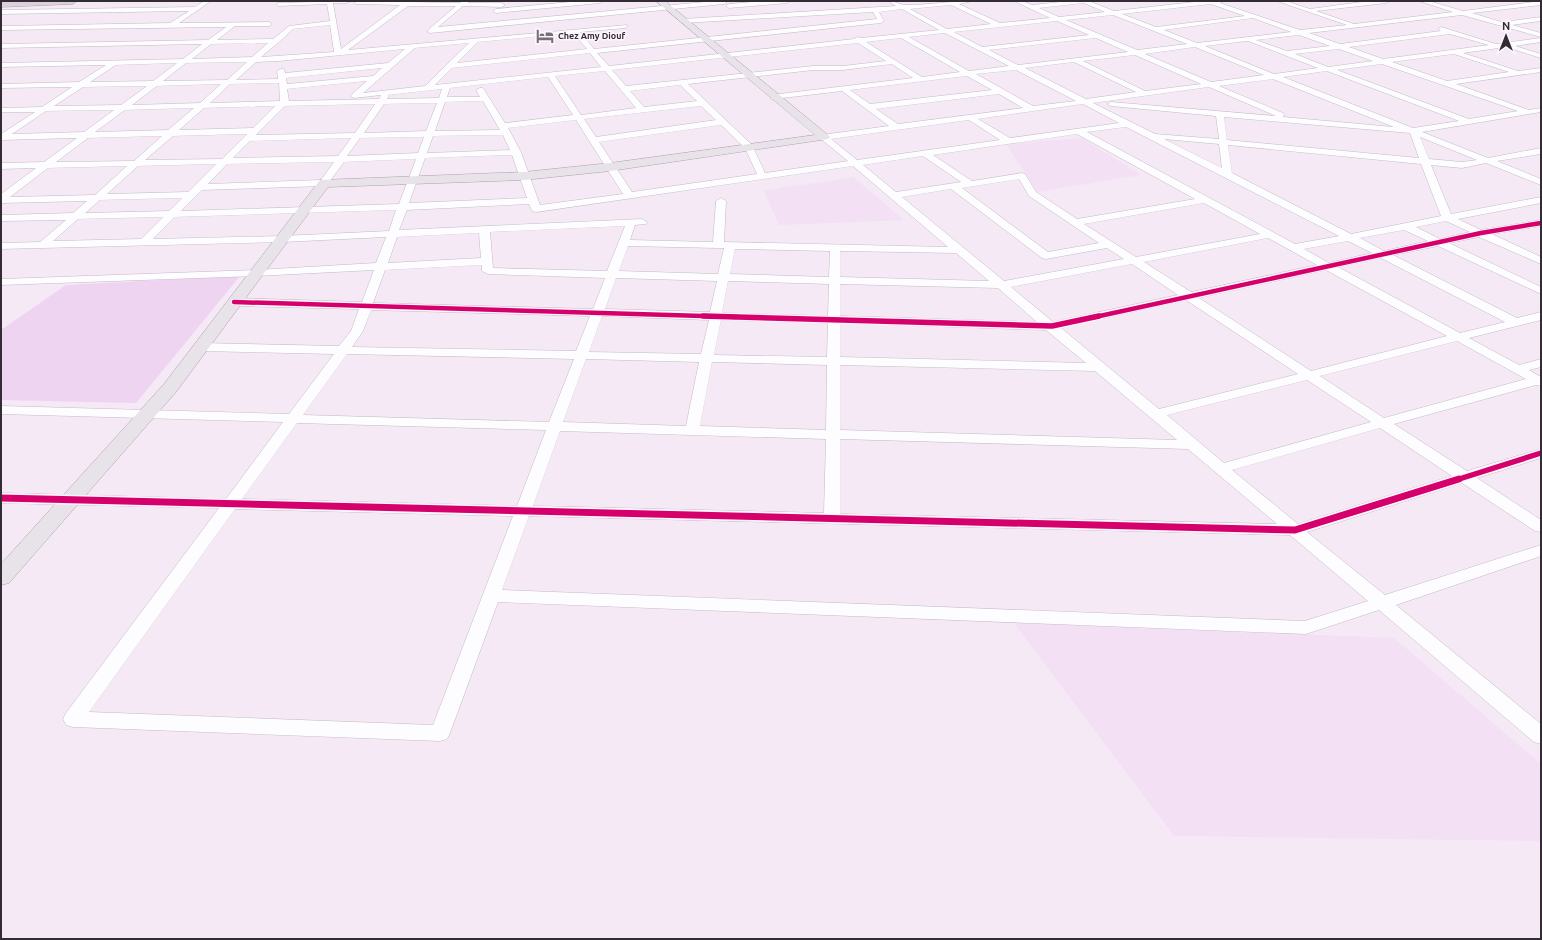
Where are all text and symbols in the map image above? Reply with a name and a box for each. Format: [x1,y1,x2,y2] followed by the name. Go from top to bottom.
[1486,16,1526,56] north arrow
[1502,20,1510,32] text: N
[535,26,555,46] hotel icon: Chez Amy Diouf
[558,31,625,41] place label: Chez Amy Diouf

